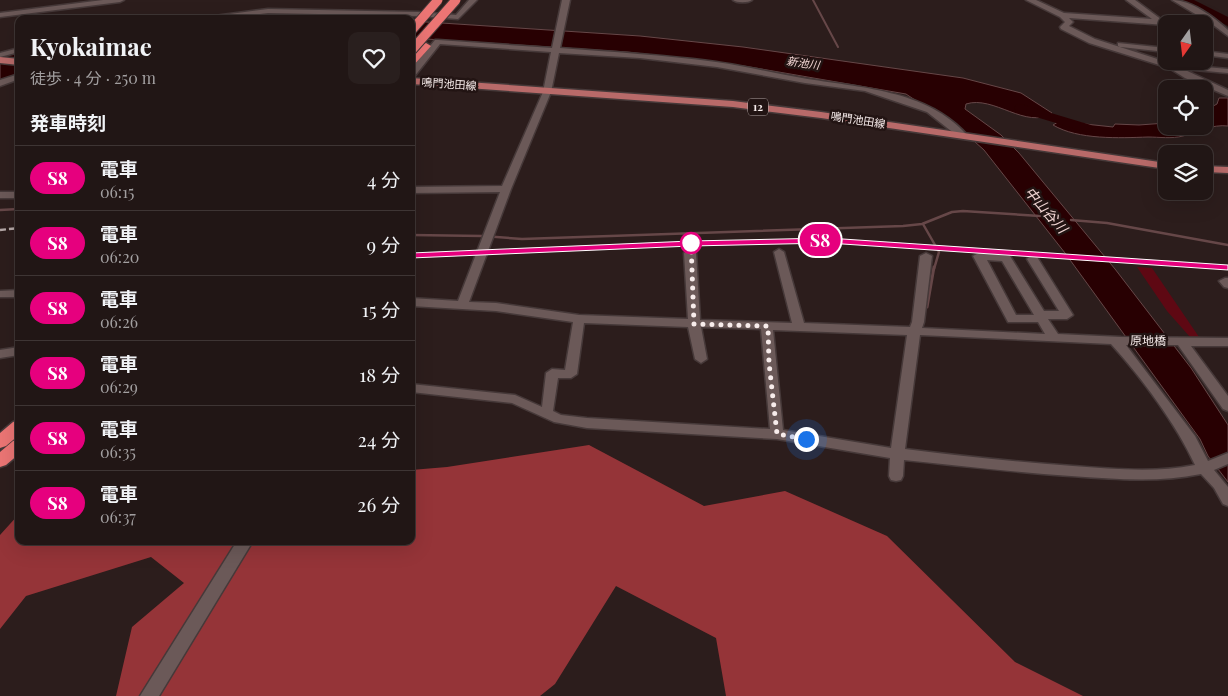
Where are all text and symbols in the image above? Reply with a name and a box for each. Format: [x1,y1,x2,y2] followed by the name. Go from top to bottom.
[1158,15,1212,70] north arrow
[1158,15,1213,200] map controls
[30,30,152,62] text: Kyokaimae
[348,32,400,84] button: heart
[786,53,821,72] water label: 新池川
[30,67,156,88] text: 徒歩 · 4 分 · 250 m
[421,74,477,93] street label: 鳴門池田線
[1158,80,1213,135] button: locate
[748,98,768,115] road number: 12
[830,108,886,131] street label: 鳴門池田線
[30,109,106,135] text: 発車時刻
[1158,145,1213,200] button: layers
[100,155,138,181] text: 電車
[47,166,68,190] text: S8
[367,166,400,192] text: 4 分
[100,181,135,202] text: 06:15
[1021,182,1073,239] water label: 中山谷川
[100,220,138,246] text: 電車
[798,224,842,256] line badge: S8
[810,228,830,252] text: S8
[47,231,68,255] text: S8
[367,231,400,257] text: 9 分
[680,232,702,254] unlabelled marker
[100,246,139,267] text: 06:20
[100,285,138,311] text: 電車
[47,296,68,320] text: S8
[362,296,400,322] text: 15 分
[100,311,138,332] text: 06:26
[1130,332,1166,348] street label: 原地橋
[100,350,138,376] text: 電車
[47,361,68,385] text: S8
[359,361,400,387] text: 18 分
[100,376,138,397] text: 06:29
[100,415,138,441] text: 電車
[47,426,68,450] text: S8
[358,426,400,452] text: 24 分
[794,427,819,452] your location
[100,441,136,462] text: 06:35
[100,480,138,506] text: 電車
[47,491,68,515] text: S8
[357,491,400,517] text: 26 分
[100,506,136,527] text: 06:37

